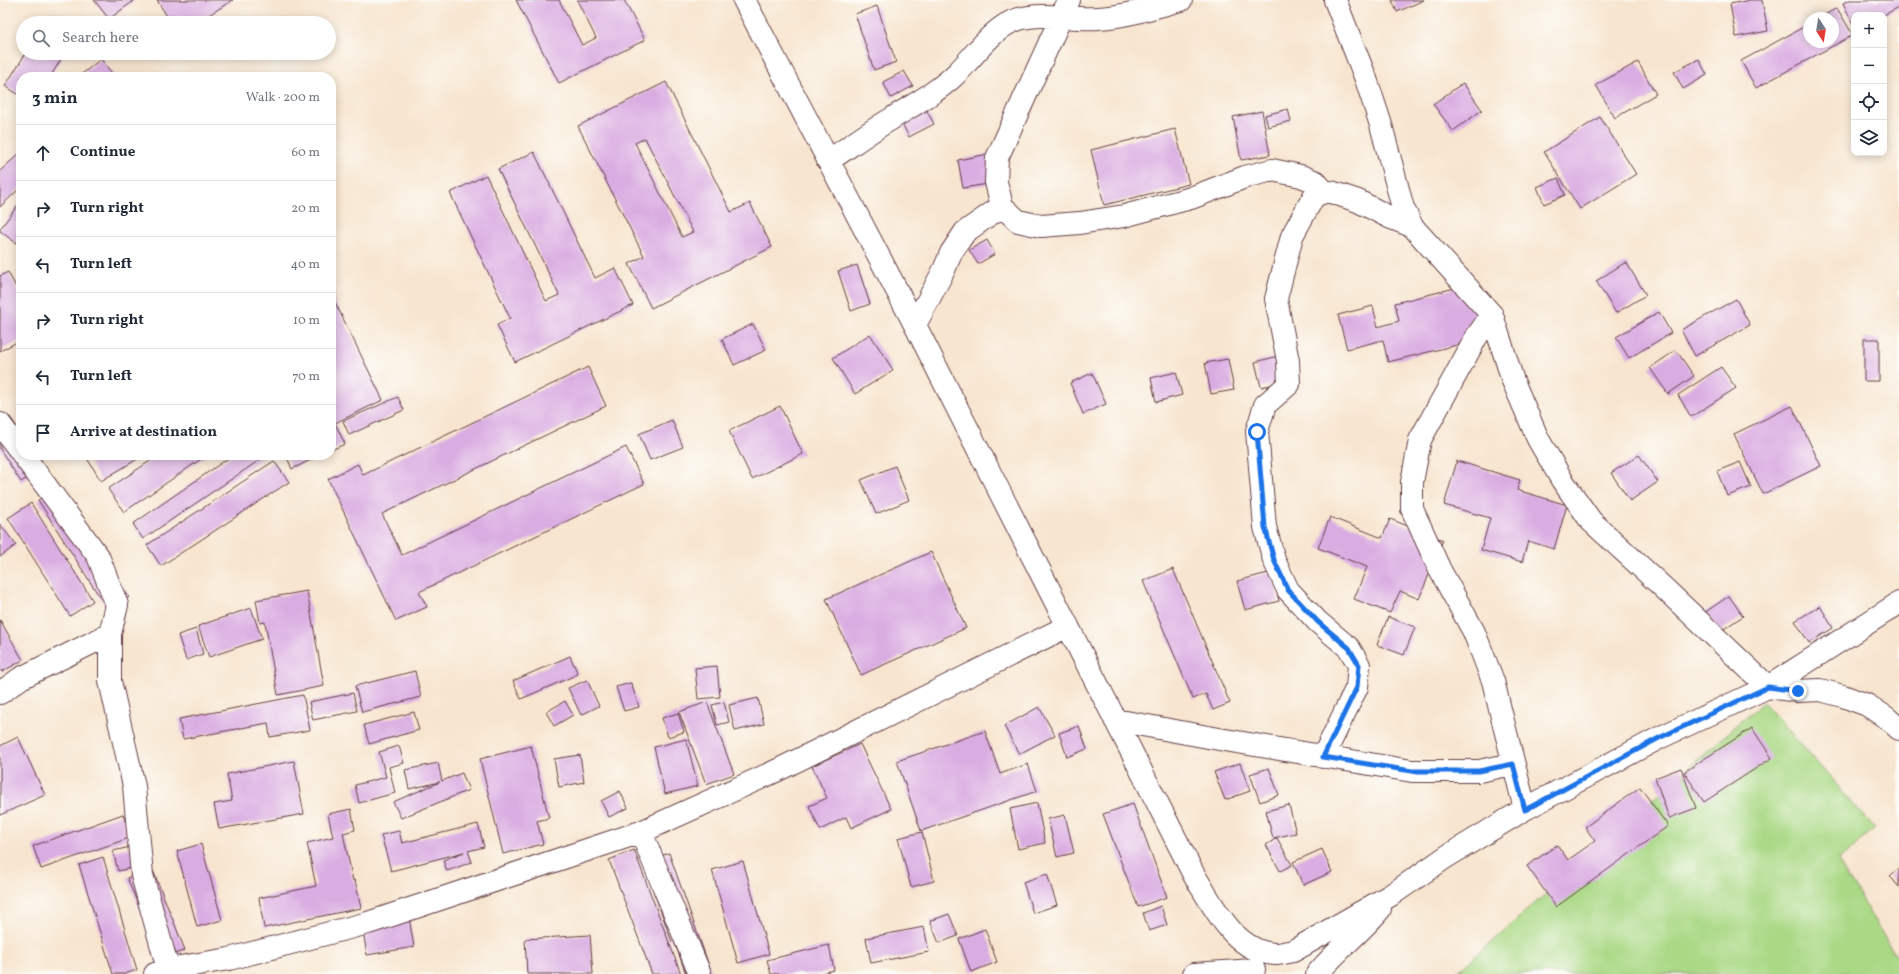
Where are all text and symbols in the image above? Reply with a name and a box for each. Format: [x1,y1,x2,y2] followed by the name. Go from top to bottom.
[1803,12,1839,48] north arrow
[1851,12,1887,156] map controls
[1851,12,1887,48] button: +
[16,16,336,60] search box
[30,27,52,49] icon: search
[62,28,139,49] text: Search here
[1851,48,1887,84] button: −
[1851,84,1887,120] button: locate
[32,87,78,110] text: 3 min
[246,89,320,107] text: Walk · 200 m
[1851,120,1887,156] button: layers
[32,142,54,164] icon: ahead
[70,142,135,163] text: Continue
[292,144,320,162] text: 60 m
[32,198,54,220] icon: right
[70,198,144,219] text: Turn right
[291,200,320,218] text: 20 m
[32,254,54,276] icon: left
[70,254,132,275] text: Turn left
[291,256,320,274] text: 40 m
[32,310,54,332] icon: right
[70,310,144,331] text: Turn right
[293,312,320,330] text: 10 m
[32,366,54,388] icon: left
[70,366,132,387] text: Turn left
[292,368,320,386] text: 70 m
[32,422,54,444] icon: arrive
[70,422,217,443] text: Arrive at destination
[1248,423,1266,441] route start
[1789,682,1807,700] route end

